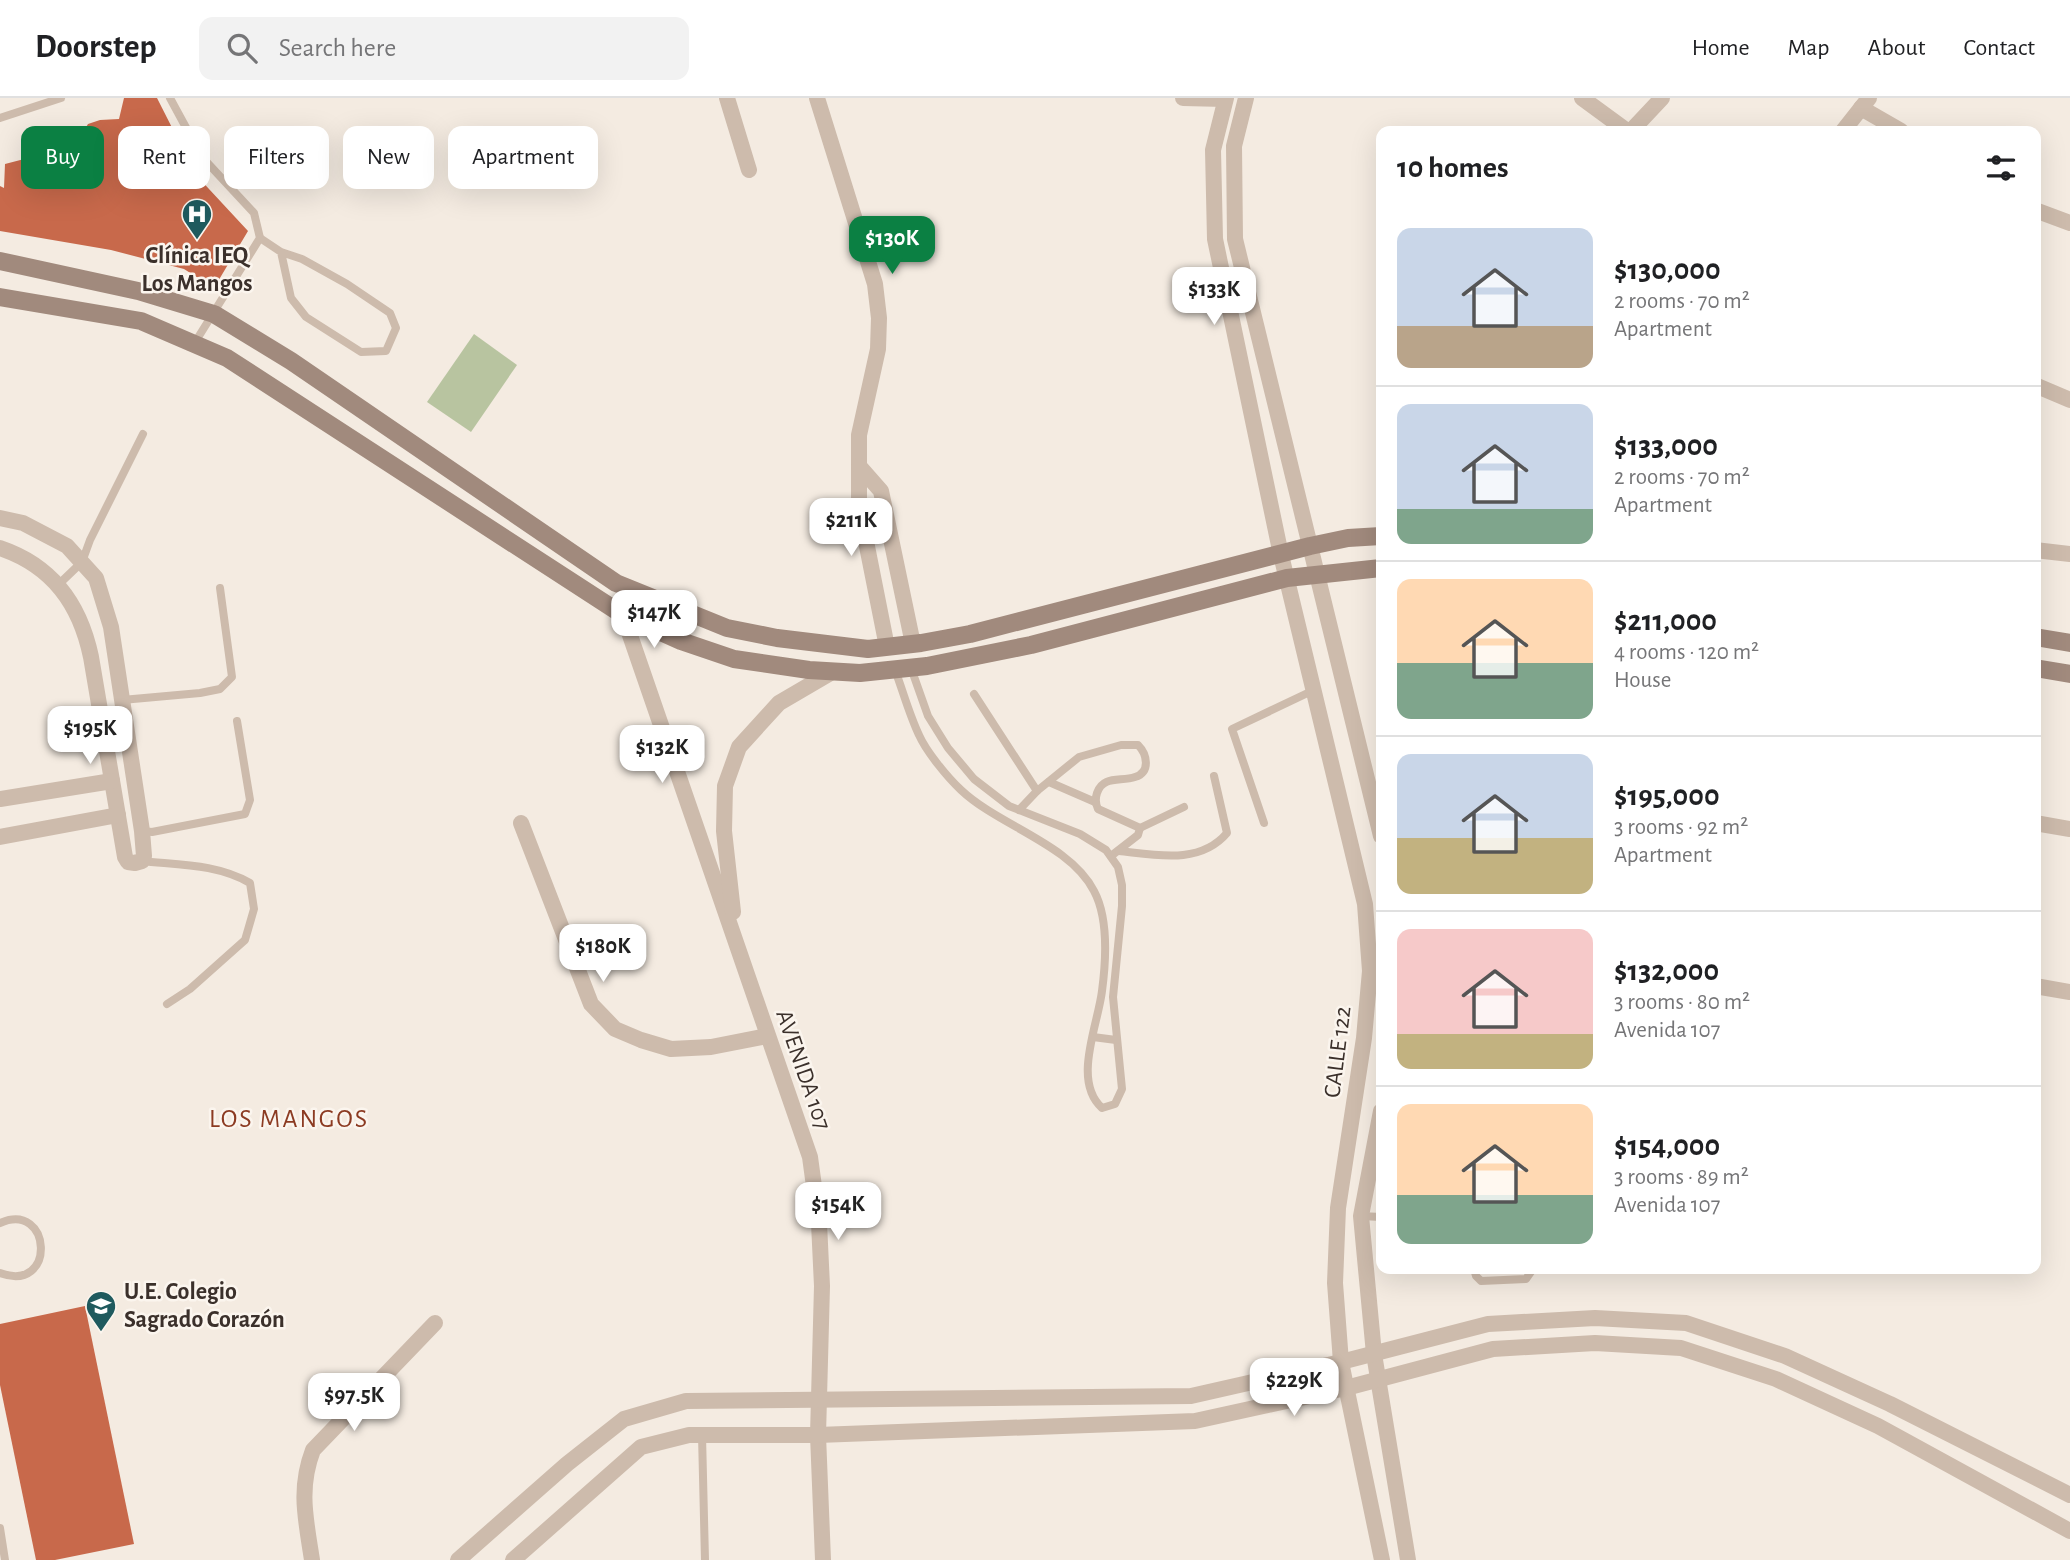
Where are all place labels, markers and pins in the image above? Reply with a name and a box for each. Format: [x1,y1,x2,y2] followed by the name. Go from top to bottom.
[180,197,214,241] hospital icon: Clínica IEQ Los Mangos
[843,216,941,276] pin: $130K
[142,244,252,296] place label: Clínica IEQ Los Mangos
[1165,268,1263,327] pin: $133K
[802,498,900,558] pin: $211K
[605,590,703,650] pin: $147K
[41,706,139,766] pin: $195K
[613,726,711,785] pin: $132K
[554,924,652,984] pin: $180K
[789,1182,887,1242] pin: $154K
[124,1280,285,1332] place label: U.E. Colegio Sagrado Corazón
[84,1289,118,1333] school or university icon: U.E. Colegio Sagrado Corazón
[1245,1358,1343,1418] pin: $229K
[297,1374,411,1433] pin: $97.5K

